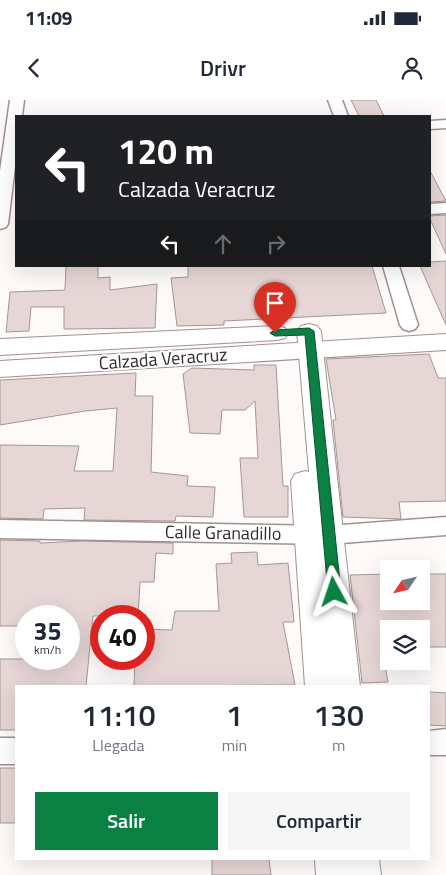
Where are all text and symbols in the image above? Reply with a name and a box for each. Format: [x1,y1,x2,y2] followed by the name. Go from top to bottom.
[25,3,72,32] text: 11:09
[200,51,246,85] text: Drivr
[20,54,48,82] icon: back
[398,54,426,82] icon: person
[118,124,214,178] text: 120 m
[35,135,100,200] icon: left
[118,172,275,206] text: Calzada Veracruz
[156,230,184,258] icon: left
[209,230,237,258] icon: ahead
[262,230,290,258] icon: right
[254,282,296,333] pin
[261,289,289,317] icon: arrive
[98,341,228,376] street label: Calzada Veracruz
[165,518,281,547] street label: Calle Granadillo
[380,560,430,610] north arrow
[380,560,430,670] map controls
[307,565,359,617] position arrow
[90,605,155,670] speed limit sign: 40
[33,612,62,650] text: 35
[380,620,430,670] button: layers
[34,640,61,659] text: km/h
[81,692,156,738] text: 11:10
[226,692,243,738] text: 1
[313,692,364,738] text: 130
[92,733,144,757] text: Llegada
[222,733,247,757] text: min
[332,733,345,757] text: m
[35,792,218,850] button: Salir
[228,792,410,850] button: Compartir

